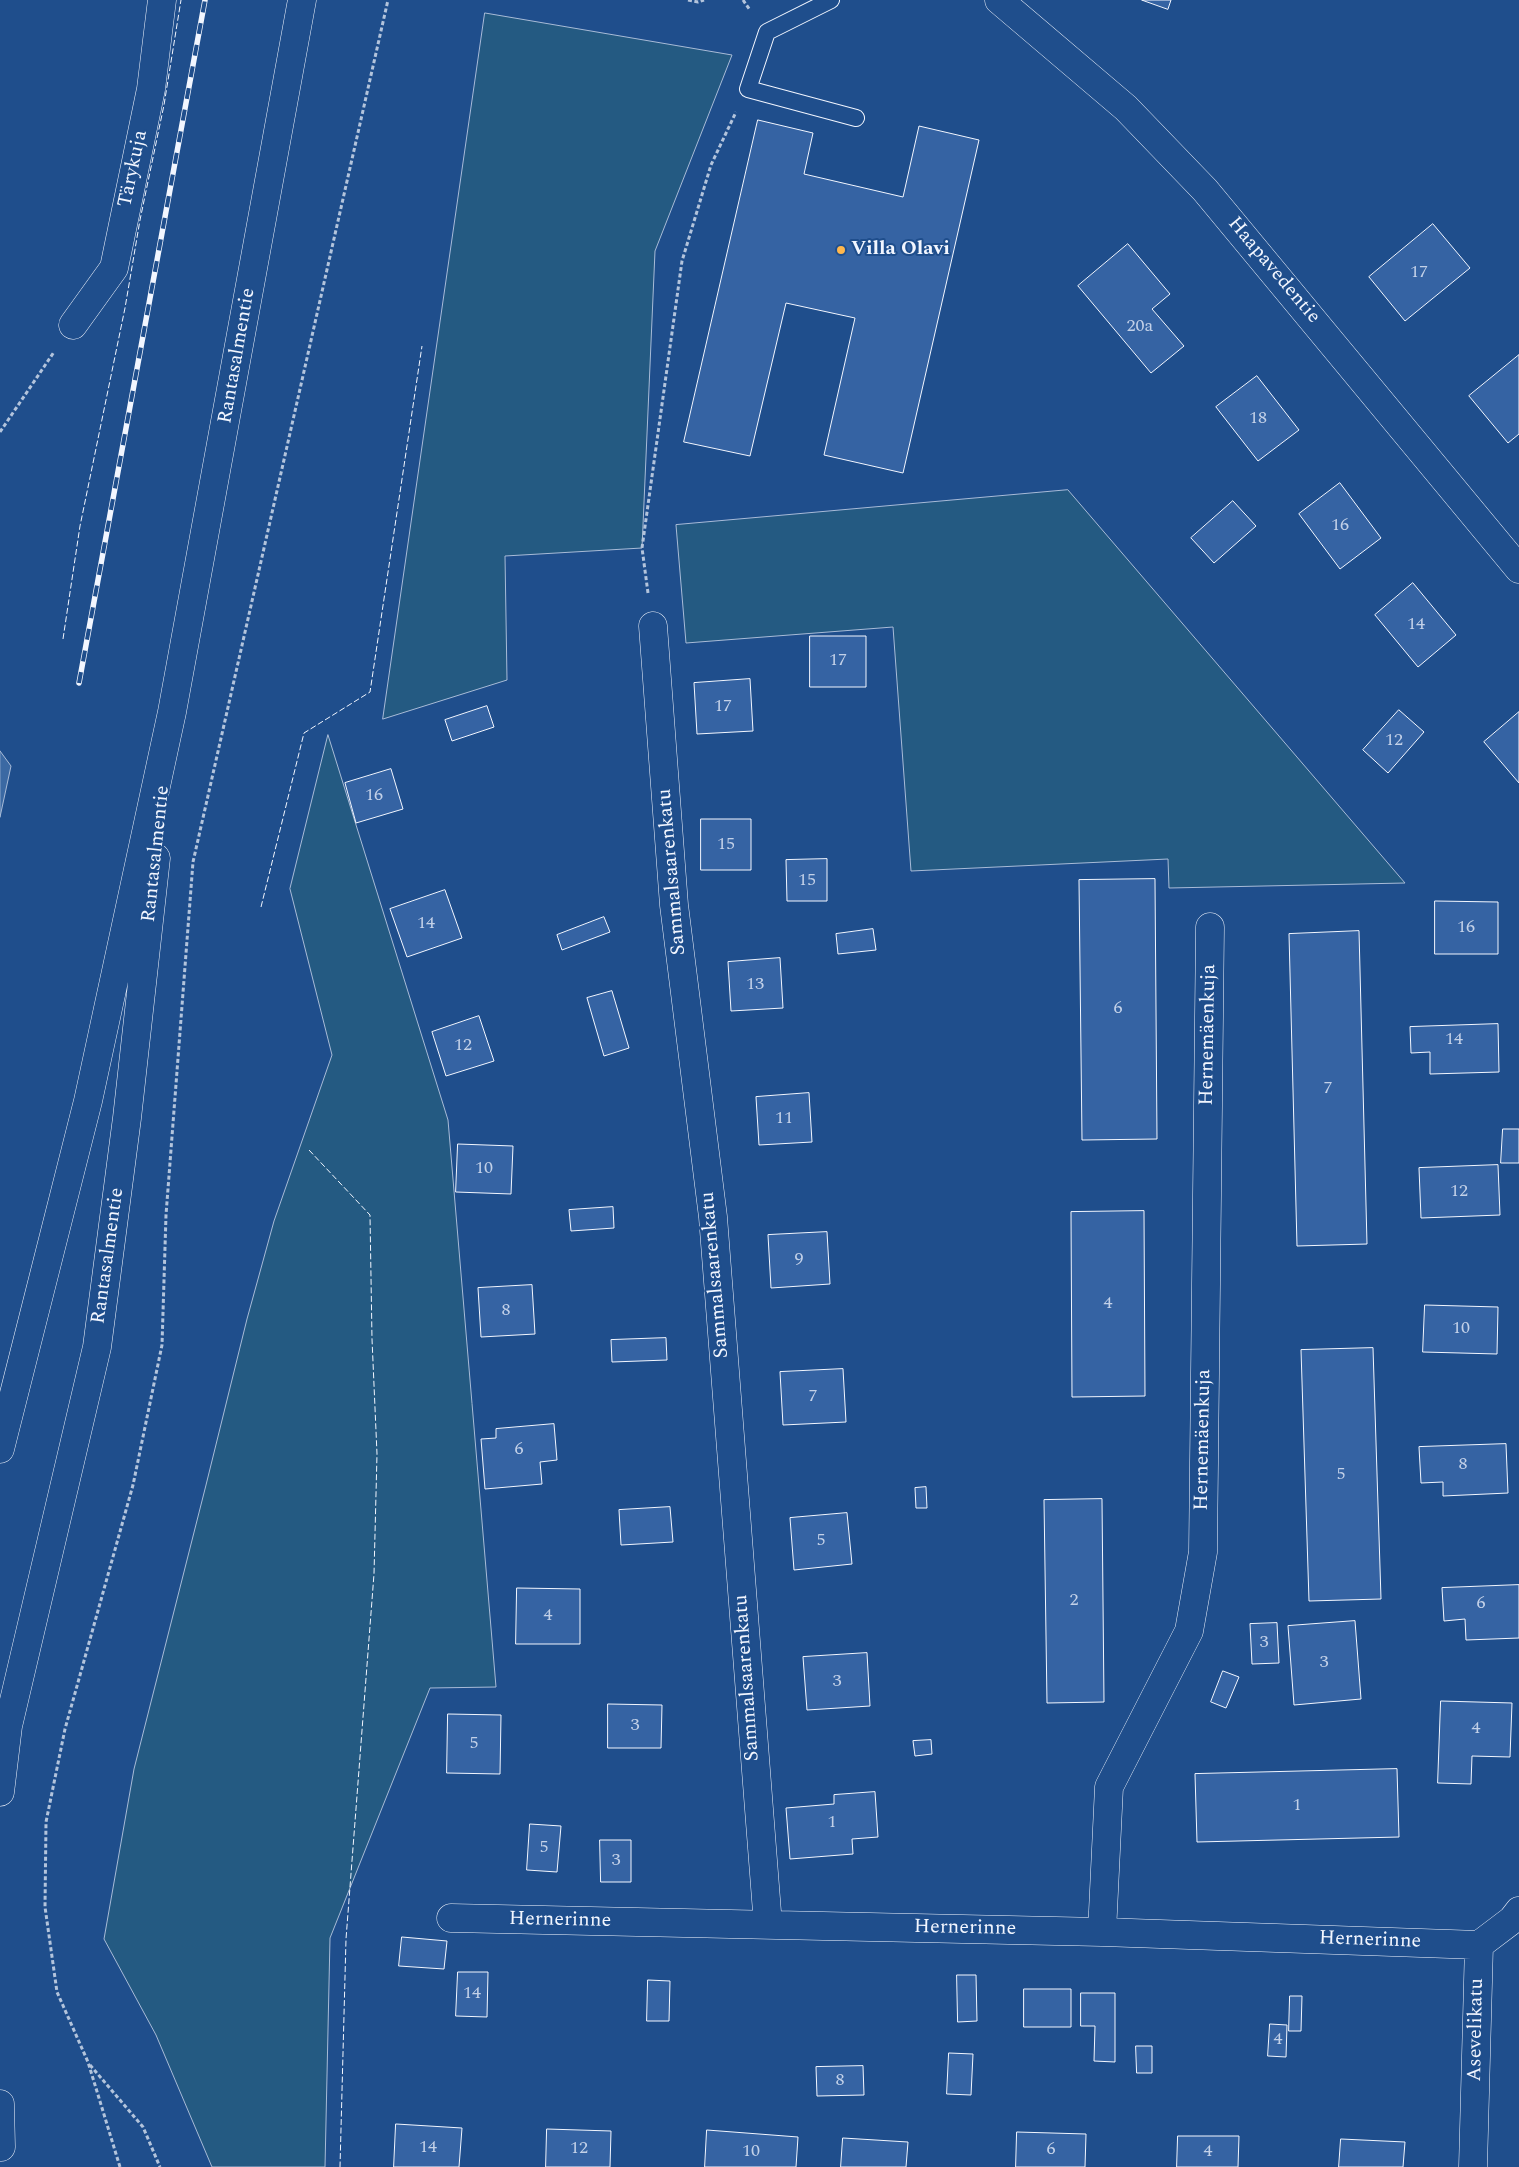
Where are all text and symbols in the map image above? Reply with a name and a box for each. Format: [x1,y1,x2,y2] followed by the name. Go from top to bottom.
[114,128,154,210] street label: Tärykuja
[1221,213,1325,329] street label: Haapavedentie
[851,238,950,262] place label: Villa Olavi
[835,244,847,256] marker: Villa Olavi
[1410,262,1428,284] house number: 17
[214,286,262,426] street label: Rantasalmentie
[1127,316,1153,338] house number: 20a
[1249,408,1267,430] house number: 18
[1331,515,1349,537] house number: 16
[1407,614,1425,636] house number: 14
[829,650,847,672] house number: 17
[714,696,732,718] house number: 17
[1385,730,1403,752] house number: 12
[138,784,176,924] street label: Rantasalmentie
[365,785,383,807] house number: 16
[654,788,692,956] street label: Sammalsaarenkatu
[717,834,735,856] house number: 15
[798,870,816,892] house number: 15
[417,913,435,935] house number: 14
[1457,917,1475,939] house number: 16
[1196,964,1222,1106] street label: Hernemäenkuja
[746,974,764,996] house number: 13
[1114,998,1122,1020] house number: 6
[1445,1029,1463,1051] house number: 14
[454,1035,472,1057] house number: 12
[1324,1078,1332,1100] house number: 7
[775,1108,793,1130] house number: 11
[475,1158,493,1180] house number: 10
[1450,1181,1468,1203] house number: 12
[88,1186,130,1326] street label: Rantasalmentie
[697,1191,735,1359] street label: Sammalsaarenkatu
[795,1249,803,1271] house number: 9
[1104,1293,1112,1315] house number: 4
[502,1300,510,1322] house number: 8
[1452,1318,1470,1340] house number: 10
[1191,1369,1217,1511] street label: Hernemäenkuja
[809,1386,817,1408] house number: 7
[515,1439,523,1461] house number: 6
[1459,1454,1467,1476] house number: 8
[1337,1464,1345,1486] house number: 5
[817,1530,825,1552] house number: 5
[1070,1590,1078,1612] house number: 2
[1477,1593,1485,1615] house number: 6
[730,1594,766,1762] street label: Sammalsaarenkatu
[544,1605,552,1627] house number: 4
[1260,1632,1268,1654] house number: 3
[1320,1652,1328,1674] house number: 3
[833,1671,841,1693] house number: 3
[631,1715,639,1737] house number: 3
[1472,1718,1480,1740] house number: 4
[470,1733,478,1755] house number: 5
[1293,1795,1301,1817] house number: 1
[828,1812,836,1834] house number: 1
[540,1837,548,1859] house number: 5
[612,1850,620,1872] house number: 3
[509,1908,611,1934] street label: Hernerinne
[914,1916,1016,1942] street label: Hernerinne
[1318,1927,1422,1955] street label: Hernerinne
[1464,1978,1490,2082] street label: Asevelikatu
[463,1983,481,2005] house number: 14
[1274,2029,1282,2051] house number: 4
[836,2070,844,2092] house number: 8
[419,2137,437,2159] house number: 14
[570,2138,588,2160] house number: 12
[1047,2139,1055,2161] house number: 6
[742,2141,760,2163] house number: 10
[1204,2141,1212,2163] house number: 4

